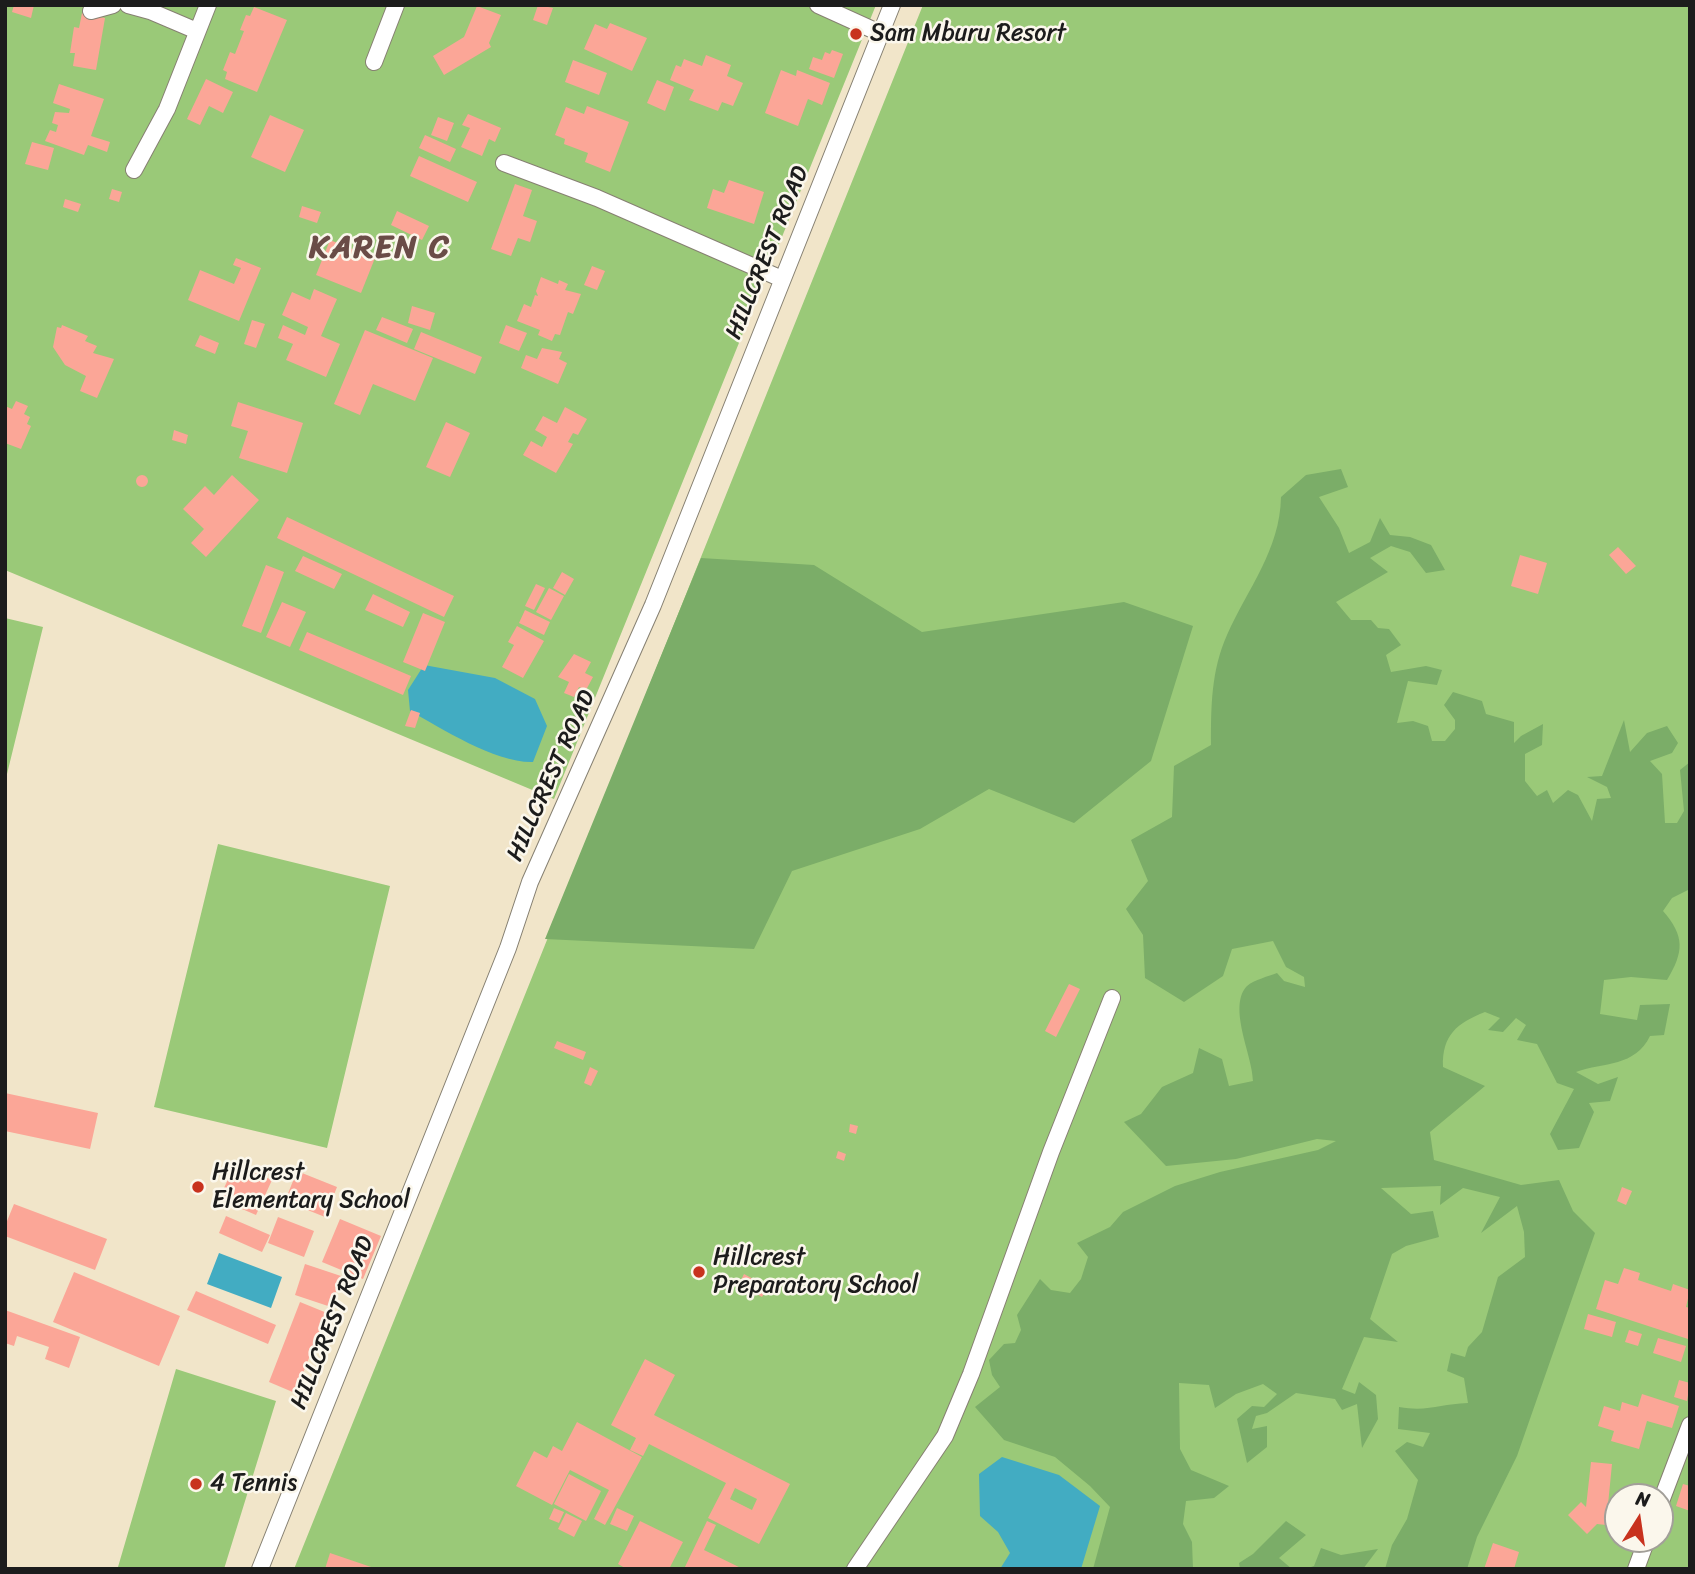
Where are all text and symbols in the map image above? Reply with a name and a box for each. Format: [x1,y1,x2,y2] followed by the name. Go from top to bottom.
[870,20,1066,48] place label: Sam Mburu Resort
[848,26,864,42] marker: Sam Mburu Resort
[720,162,816,344] street label: HILLCREST ROAD
[310,230,450,268] district label: KAREN C
[501,686,603,866] street label: HILLCREST ROAD
[212,1159,410,1215] place label: Hillcrest Elementary School
[190,1179,206,1195] marker: Hillcrest Elementary School
[285,1232,381,1414] street label: HILLCREST ROAD
[713,1244,918,1300] place label: Hillcrest Preparatory School
[691,1264,707,1280] marker: Hillcrest Preparatory School
[210,1470,297,1498] place label: 4 Tennis
[188,1476,204,1492] marker: 4 Tennis
[1633,1481,1653,1516] text: N
[1604,1483,1674,1553] north arrow

